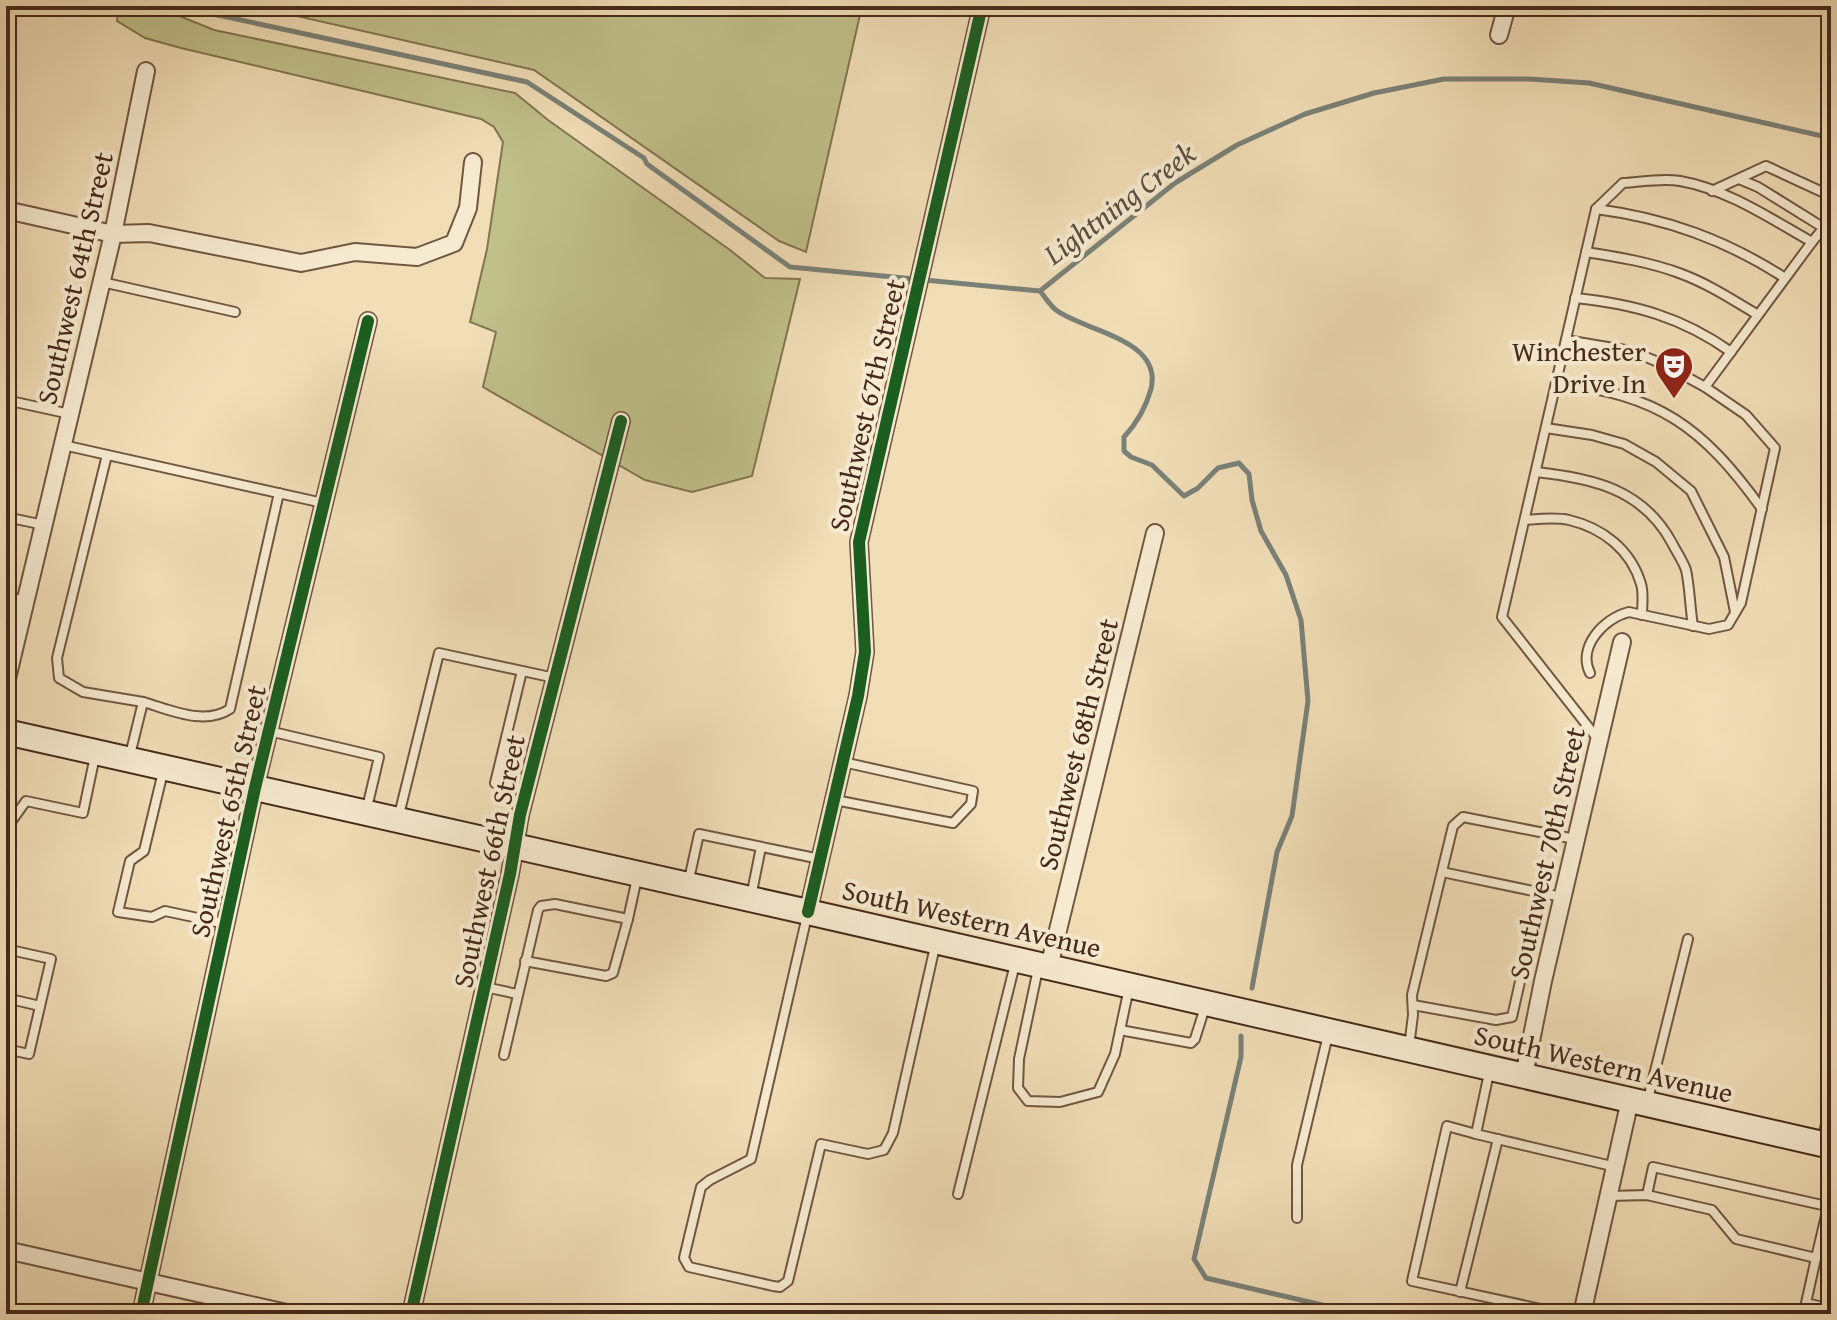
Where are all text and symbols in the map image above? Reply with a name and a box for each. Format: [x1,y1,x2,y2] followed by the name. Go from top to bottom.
[1033,131,1205,275] water label: Lightning Creek
[25,148,123,408] street label: Southwest 64th Street
[817,275,915,535] street label: Southwest 67th Street
[1512,330,1646,403] place label: Winchester Drive In
[1653,345,1695,400] theatre icon: Winchester Drive In
[1026,614,1128,874] street label: Southwest 68th Street
[178,681,276,941] street label: Southwest 65th Street
[1497,723,1595,983] street label: Southwest 70th Street
[441,730,535,991] street label: Southwest 66th Street
[839,868,1105,968] street label: South Western Avenue
[1471,1013,1737,1113] street label: South Western Avenue

